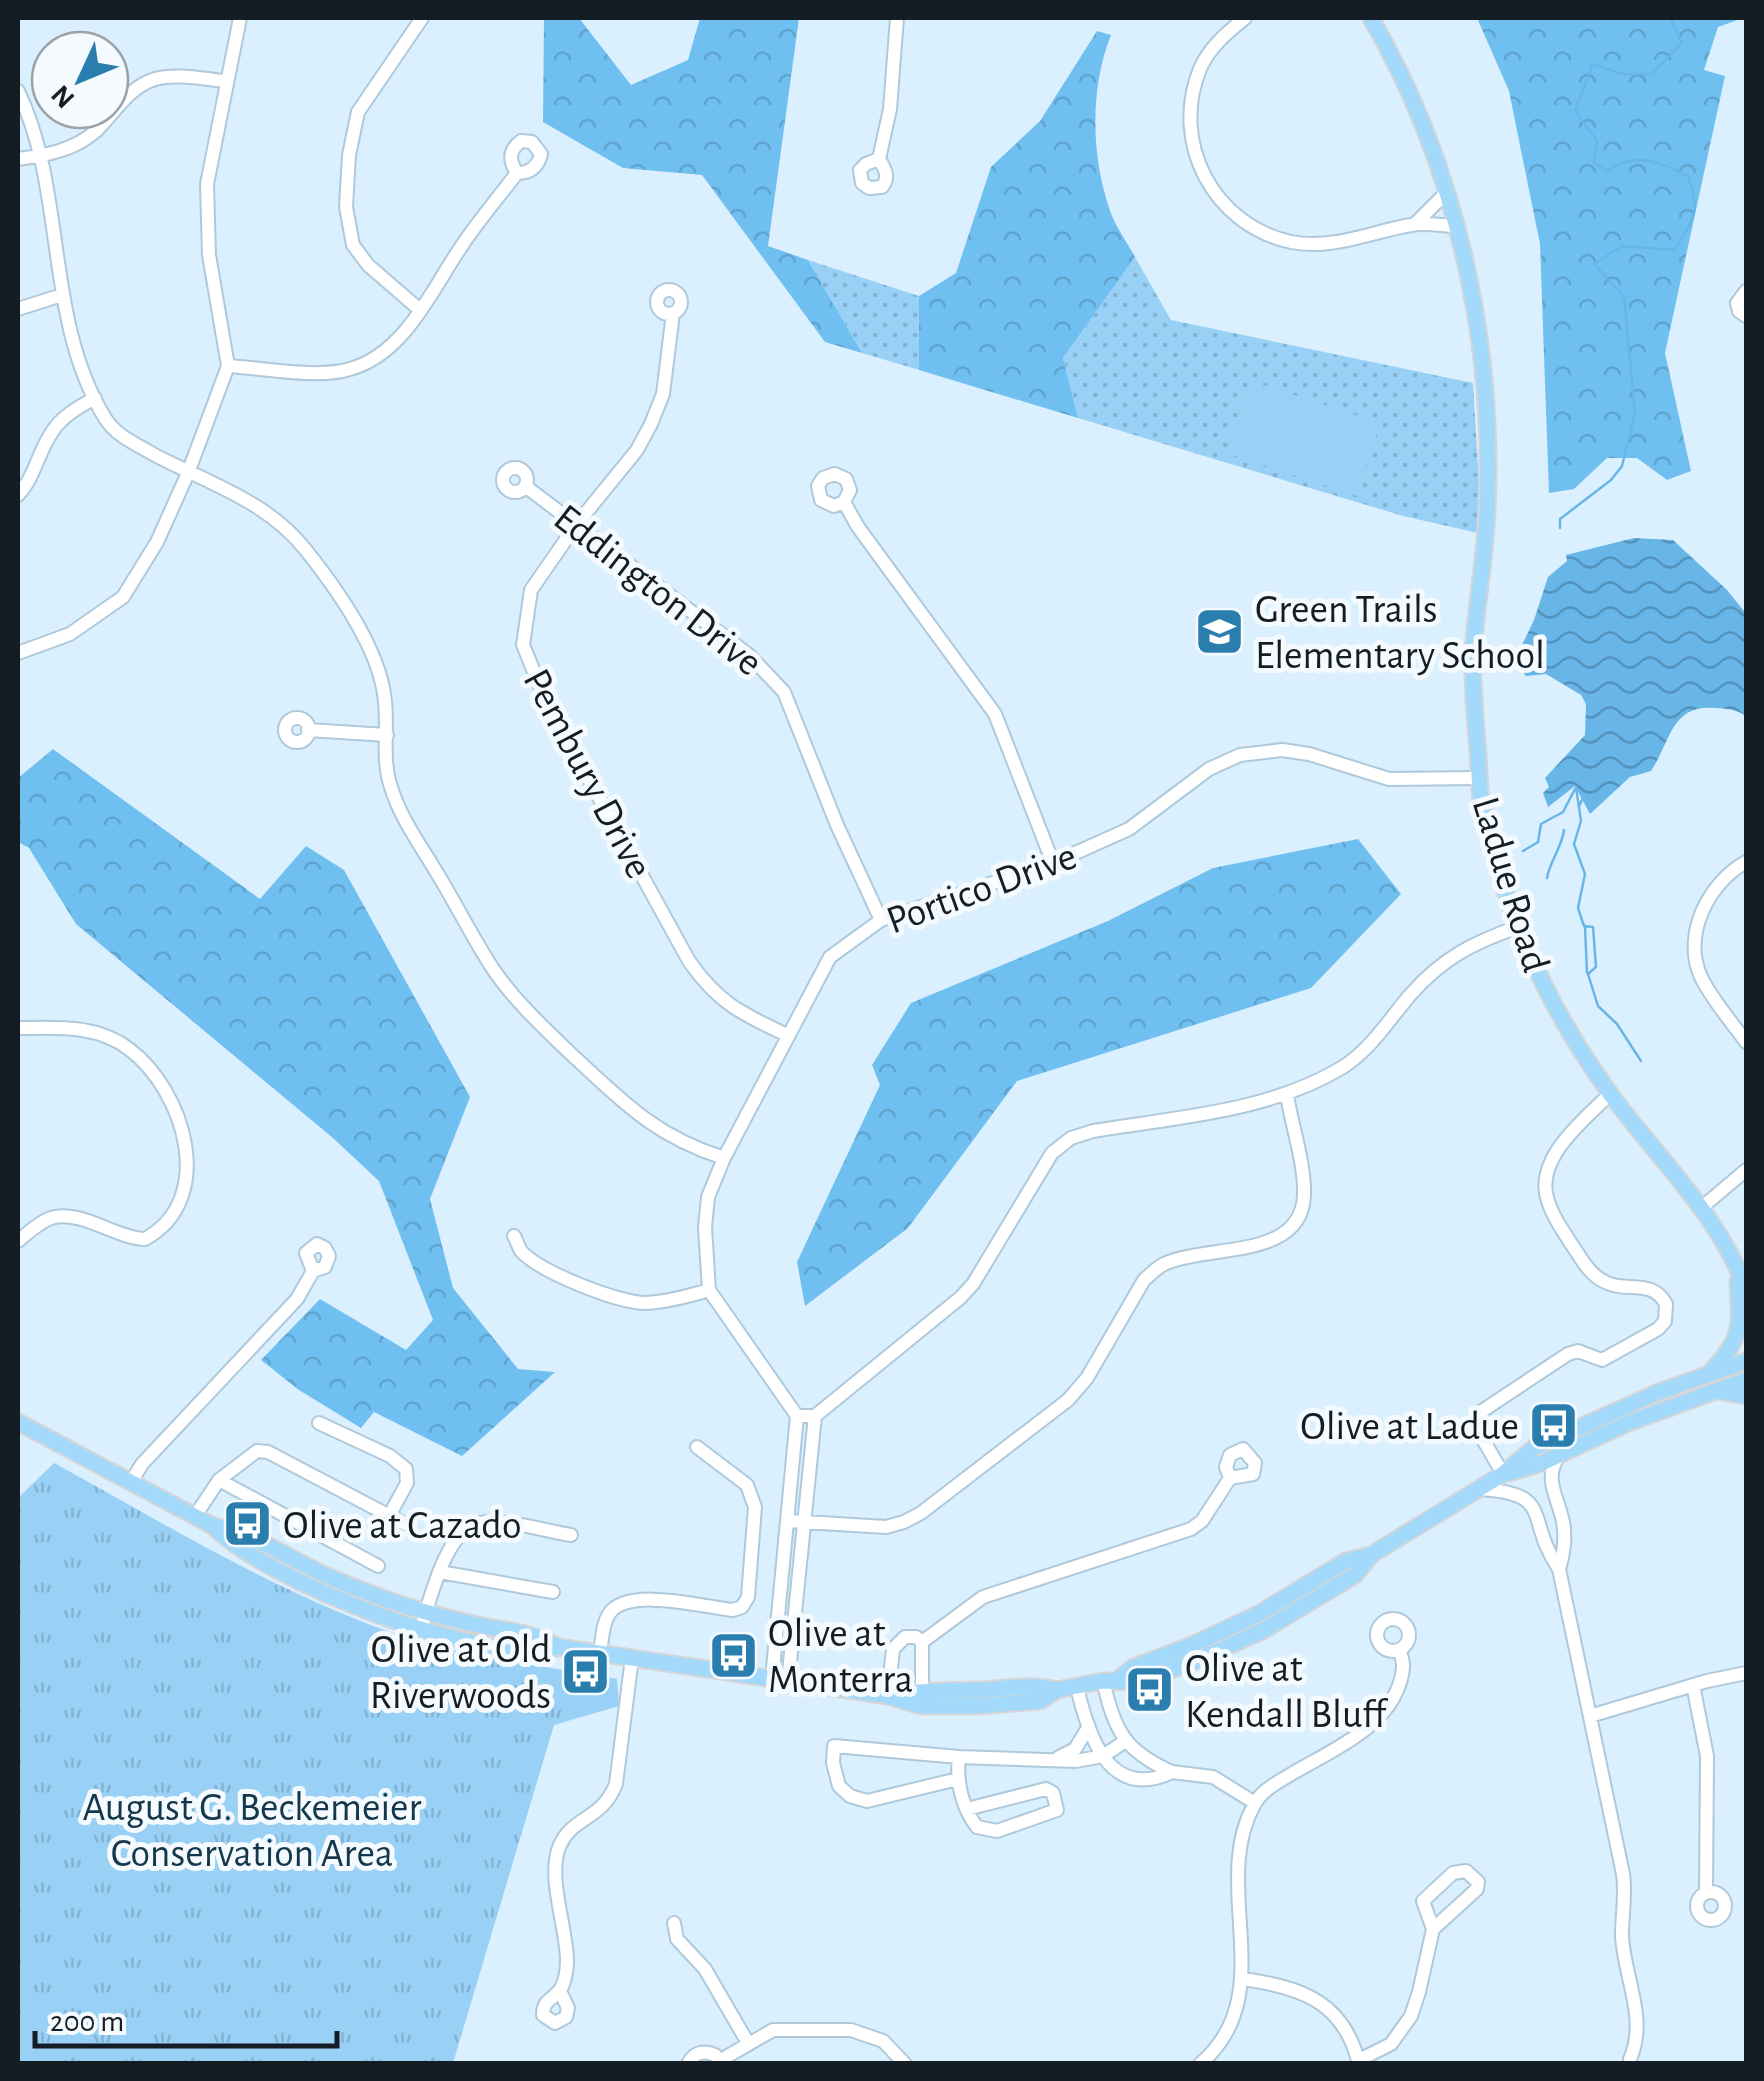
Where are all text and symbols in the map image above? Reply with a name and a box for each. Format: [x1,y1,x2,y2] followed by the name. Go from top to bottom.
[30,30,130,130] north arrow
[47,79,80,113] text: N
[546,497,769,684] street label: Eddington Drive
[1255,590,1545,676] place label: Green Trails Elementary School
[1194,605,1246,657] school or university icon: Green Trails Elementary School
[515,663,659,885] street label: Pembury Drive
[1465,792,1556,977] street label: Ladue Road
[882,836,1082,942] street label: Portico Drive
[1528,1399,1580,1451] bus stop icon: Olive at Ladue
[1300,1407,1519,1447] place label: Olive at Ladue
[222,1498,274,1550] bus stop icon: Olive at Cazado
[283,1506,522,1546] place label: Olive at Cazado
[768,1614,913,1700] place label: Olive at Monterra
[707,1629,759,1681] bus stop icon: Olive at Monterra
[370,1630,551,1716] place label: Olive at Old Riverwoods
[560,1645,612,1697] bus stop icon: Olive at Old Riverwoods
[1185,1649,1388,1735] place label: Olive at Kendall Bluff
[1124,1664,1176,1716] bus stop icon: Olive at Kendall Bluff
[83,1788,422,1874] park label: August G. Beckemeier Conservation Area
[35,1986,338,2048] scale bar
[50,2007,124,2037] text: 200 m

